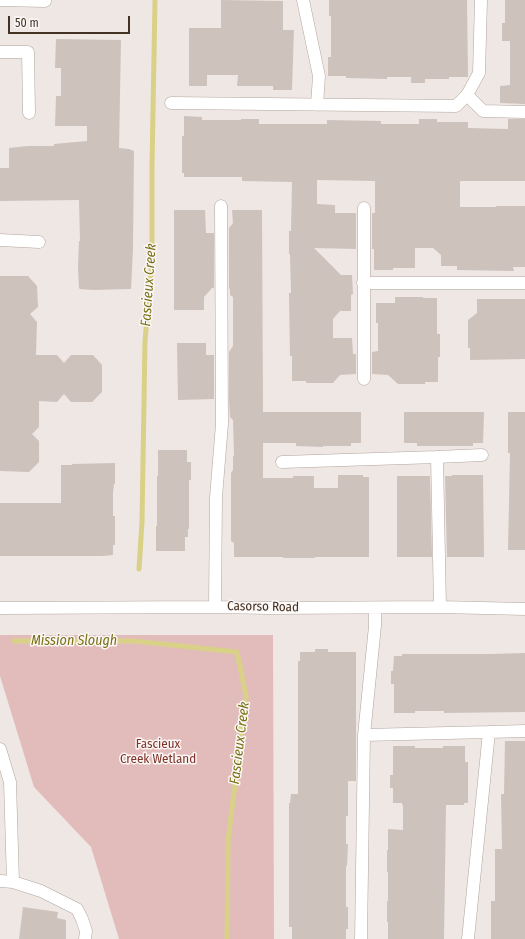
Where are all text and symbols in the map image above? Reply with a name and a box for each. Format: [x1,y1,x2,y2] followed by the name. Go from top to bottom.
[10,8,132,34] scale bar
[15,16,39,30] text: 50 m
[138,243,160,327] water label: Fascieux Creek
[227,599,299,615] street label: Casorso Road
[31,633,117,649] water label: Mission Slough
[227,701,253,785] water label: Fascieux Creek
[120,736,196,767] park label: Fascieux Creek Wetland

